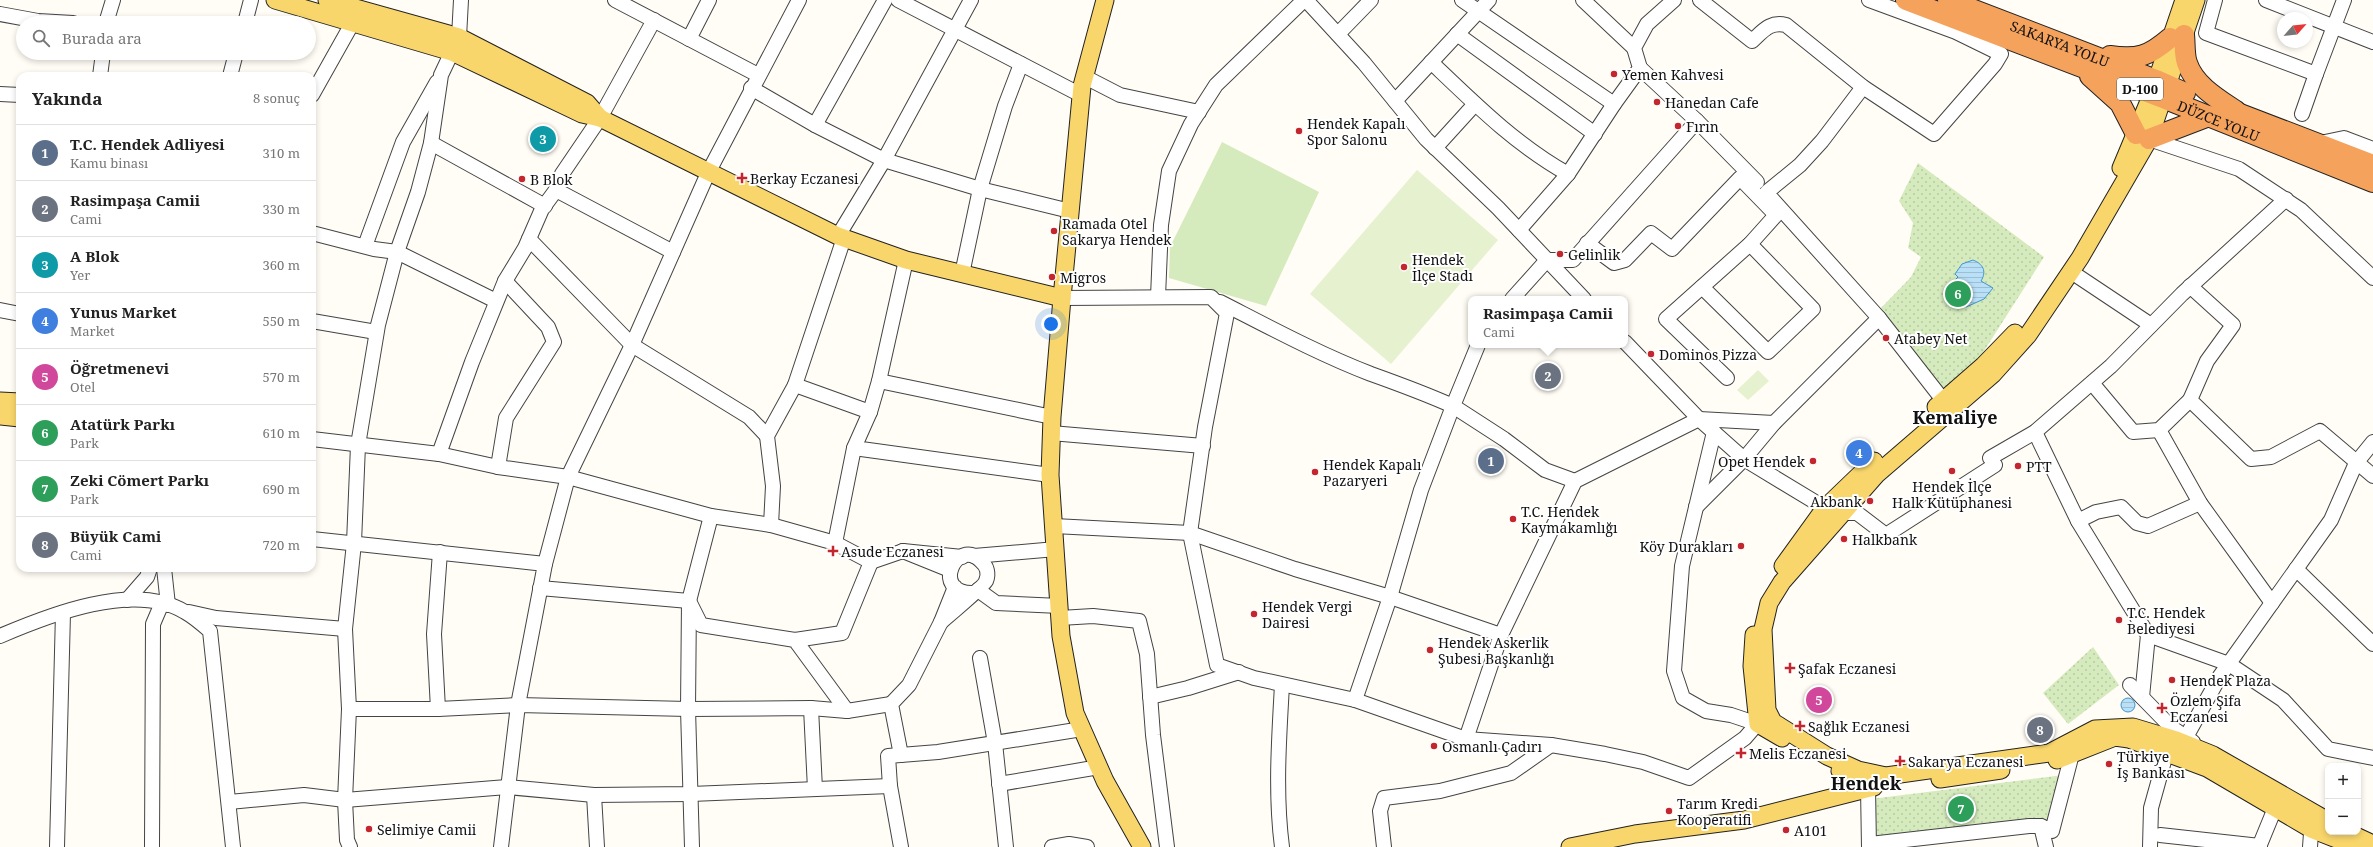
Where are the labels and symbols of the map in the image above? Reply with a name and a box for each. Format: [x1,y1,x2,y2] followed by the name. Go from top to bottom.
[2277,12,2313,48] north arrow
[2008,15,2112,71] street label: SAKARYA YOLU
[1621,65,1724,84] place label: Yemen Kahvesi
[1609,69,1619,79] marker: Yemen Kahvesi
[2117,78,2163,100] road number: D-100
[1665,93,1759,112] place label: Hanedan Cafe
[2175,95,2263,145] street label: DÜZCE YOLU
[1652,97,1662,107] marker: Hanedan Cafe
[1307,114,1406,149] place label: Hendek Kapalı Spor Salonu
[1686,117,1719,136] place label: Fırın
[1673,121,1683,131] marker: Fırın
[530,124,556,154] pin: 3
[1294,126,1304,136] marker: Hendek Kapalı Spor Salonu
[750,169,859,188] place label: Berkay Eczanesi
[530,170,573,189] place label: B Blok
[737,173,747,183] marker: Berkay Eczanesi
[517,174,527,184] marker: B Blok
[1062,214,1172,249] place label: Ramada Otel Sakarya Hendek
[1049,226,1059,236] marker: Ramada Otel Sakarya Hendek
[1568,245,1621,264] place label: Gelinlik
[1555,249,1565,259] marker: Gelinlik
[1412,250,1474,285] place label: Hendek İlçe Stadı
[1399,262,1409,272] marker: Hendek İlçe Stadı
[1060,268,1106,287] place label: Migros
[1047,272,1057,282] marker: Migros
[1945,279,1971,309] pin: 6
[1041,314,1061,334] your location
[1894,329,1967,348] place label: Atabey Net
[1881,333,1891,343] marker: Atabey Net
[1659,345,1757,364] place label: Dominos Pizza
[1646,349,1656,359] marker: Dominos Pizza
[1535,361,1561,391] pin: 2
[1912,405,1998,429] district label: Kemaliye
[1846,438,1872,468] pin: 4
[1478,446,1504,476] pin: 1
[1718,452,1806,471] place label: Opet Hendek
[1323,455,1422,490] place label: Hendek Kapalı Pazaryeri
[1808,456,1818,466] marker: Opet Hendek
[2026,457,2052,476] place label: PTT
[2013,461,2023,471] marker: PTT
[1947,466,1957,476] marker: Hendek İlçe Halk Kütüphanesi
[1310,467,1320,477] marker: Hendek Kapalı Pazaryeri
[1892,477,2013,512] place label: Hendek İlçe Halk Kütüphanesi
[1810,492,1863,511] place label: Akbank
[1865,496,1875,506] marker: Akbank
[1521,502,1618,537] place label: T.C. Hendek Kaymakamlığı
[1508,514,1518,524] marker: T.C. Hendek Kaymakamlığı
[1852,530,1918,549] place label: Halkbank
[1839,534,1849,544] marker: Halkbank
[1639,537,1734,556] place label: Köy Durakları
[1736,541,1746,551] marker: Köy Durakları
[841,542,944,561] place label: Asude Eczanesi
[828,546,838,556] marker: Asude Eczanesi
[1262,597,1353,632] place label: Hendek Vergi Dairesi
[2127,603,2206,638] place label: T.C. Hendek Belediyesi
[1249,609,1259,619] marker: Hendek Vergi Dairesi
[2114,615,2124,625] marker: T.C. Hendek Belediyesi
[1438,633,1555,668] place label: Hendek Askerlik Şubesi Başkanlığı
[1425,645,1435,655] marker: Hendek Askerlik Şubesi Başkanlığı
[1798,659,1897,678] place label: Şafak Eczanesi
[1785,663,1795,673] marker: Şafak Eczanesi
[2180,671,2271,690] place label: Hendek Plaza
[2167,675,2177,685] marker: Hendek Plaza
[1806,685,1832,715] pin: 5
[2170,691,2242,726] place label: Özlem Şifa Eczanesi
[2157,703,2167,713] marker: Özlem Şifa Eczanesi
[2027,715,2053,745] pin: 8
[1808,717,1910,736] place label: Sağlık Eczanesi
[1795,721,1805,731] marker: Sağlık Eczanesi
[1442,737,1542,756] place label: Osmanlı Çadırı
[1429,741,1439,751] marker: Osmanlı Çadırı
[1749,744,1847,763] place label: Melis Eczanesi
[2117,747,2186,782] place label: Türkiye İş Bankası
[1736,748,1746,758] marker: Melis Eczanesi
[1908,752,2024,771] place label: Sakarya Eczanesi
[1895,756,1905,766] marker: Sakarya Eczanesi
[2104,759,2114,769] marker: Türkiye İş Bankası
[1831,771,1902,795] district label: Hendek
[1677,794,1758,829] place label: Tarım Kredi Kooperatifi
[1948,794,1974,824] pin: 7
[1664,806,1674,816] marker: Tarım Kredi Kooperatifi
[377,820,477,839] place label: Selimiye Camii
[1794,821,1827,840] place label: A101
[364,824,374,834] marker: Selimiye Camii
[1781,825,1791,835] marker: A101

